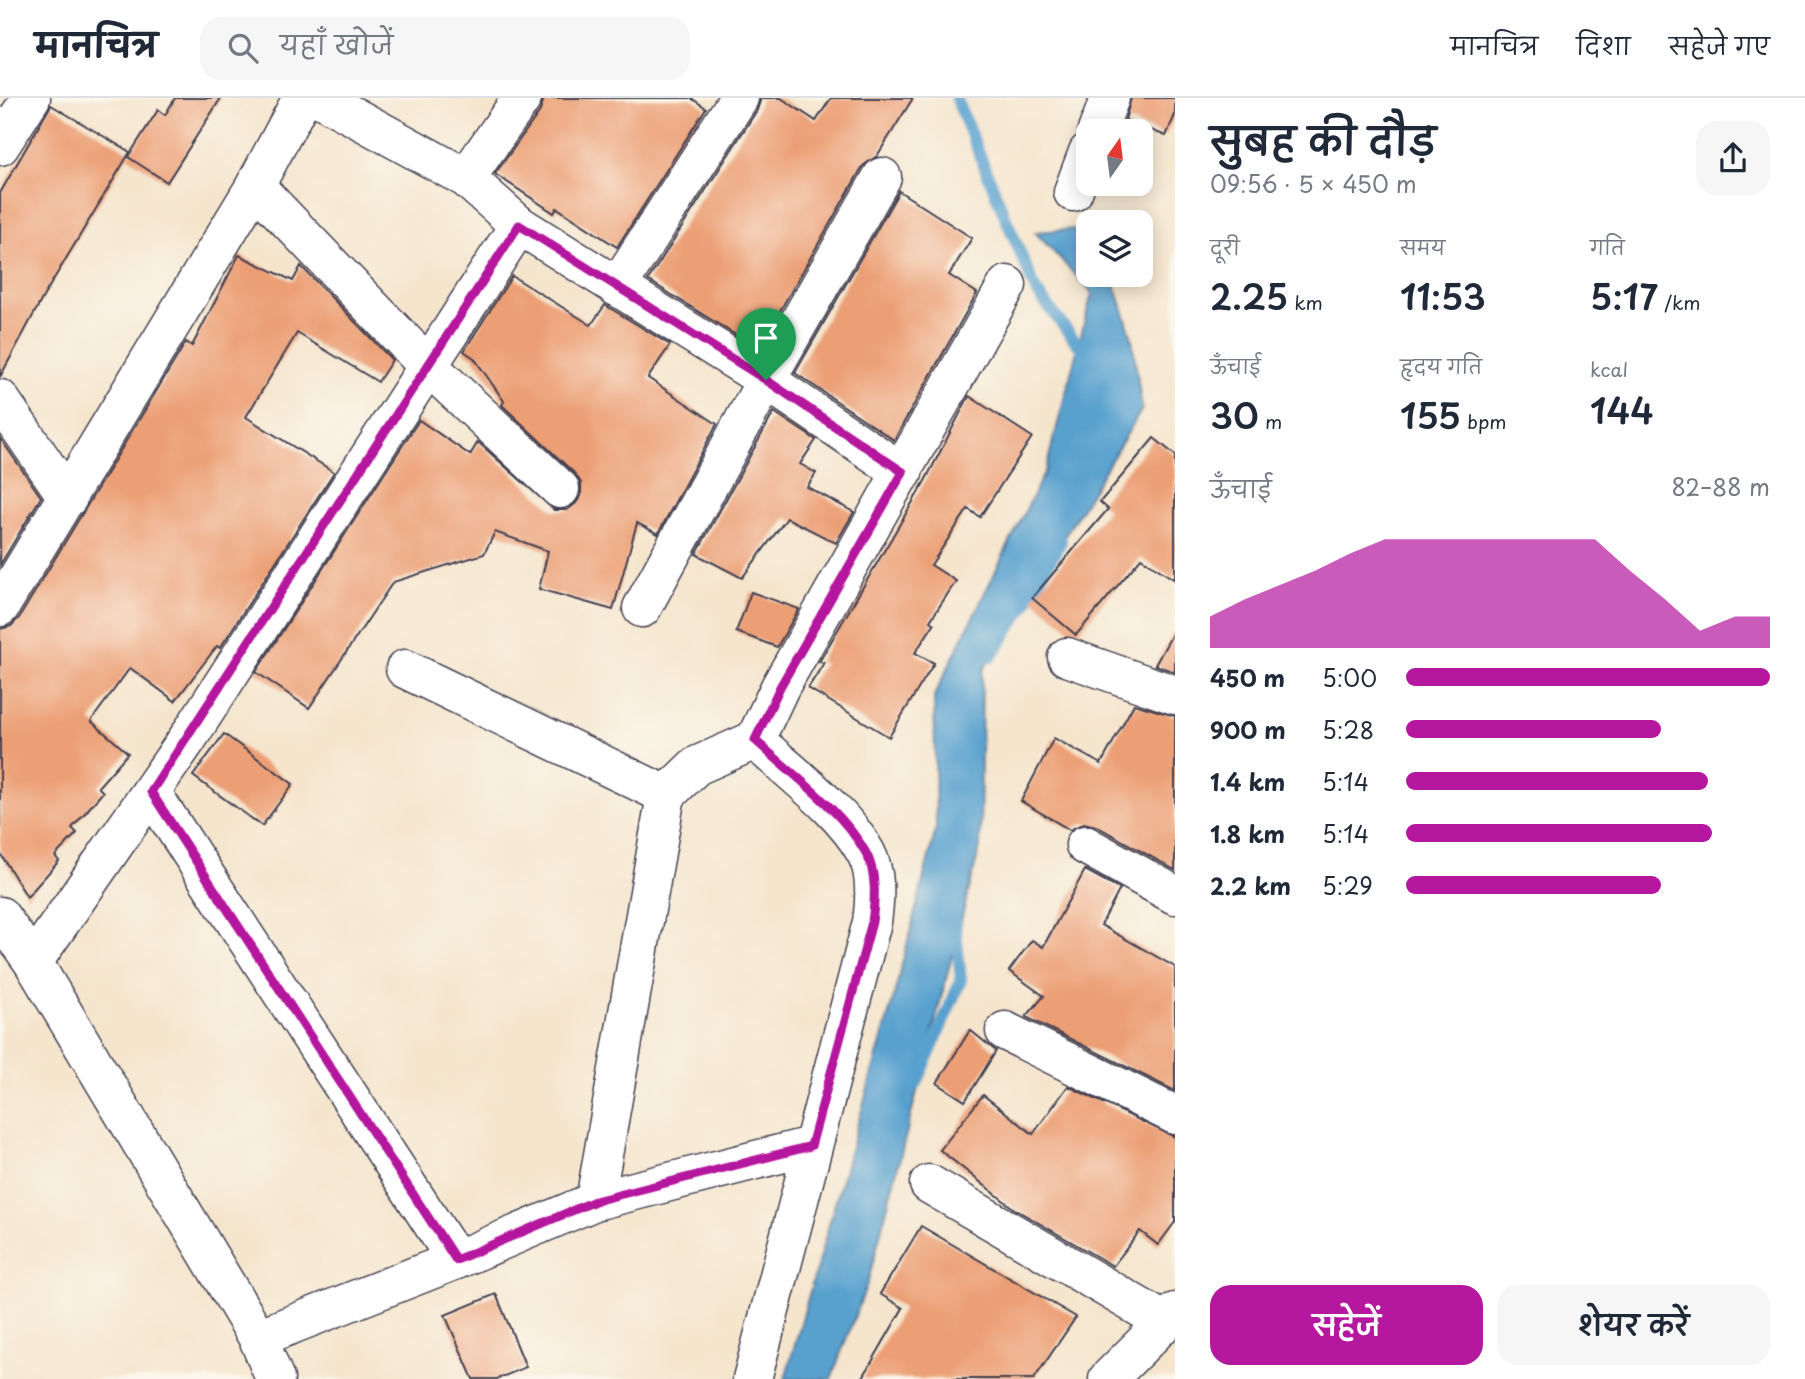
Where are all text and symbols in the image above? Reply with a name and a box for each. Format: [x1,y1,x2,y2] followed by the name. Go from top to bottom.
[200,17,690,80] search box
[35,18,158,68] text: मानचित्र
[280,25,393,64] text: यहाँ खोजें
[1450,27,1538,63] text: मानचित्र
[1576,27,1631,63] text: दिशा
[1669,27,1770,63] text: सहेजे गए
[224,29,262,67] icon: search
[1210,111,1436,168] text: सुबह की दौड़
[1076,119,1153,196] north arrow
[1076,119,1153,287] map controls
[1696,121,1770,195] button: share
[1210,166,1417,201] text: 09:56 · 5 × 450 m
[1076,210,1153,287] button: layers
[1210,233,1240,261] text: दूरी
[1400,233,1445,261] text: समय
[1590,233,1625,261] text: गति
[1210,269,1288,322] text: 2.25
[1400,269,1486,322] text: 11:53
[1590,269,1658,322] text: 5:17
[1288,288,1323,316] text: km
[1658,288,1701,316] text: /km
[736,308,796,380] pin
[747,319,785,357] icon: arrive
[1210,352,1261,380] text: ऊँचाई
[1400,352,1482,380] text: हृदय गति
[1590,355,1628,383] text: kcal
[1590,383,1654,436] text: 144
[1210,388,1259,441] text: 30
[1400,388,1461,441] text: 155
[1259,407,1282,435] text: m
[1461,407,1507,435] text: bpm
[1672,469,1770,504] text: 82–88 m
[1210,471,1272,506] text: ऊँचाई
[1210,660,1285,695] text: 450 m
[1322,660,1377,695] text: 5:00
[1210,712,1286,747] text: 900 m
[1322,712,1374,747] text: 5:28
[1210,764,1285,799] text: 1.4 km
[1322,764,1369,799] text: 5:14
[1210,816,1285,851] text: 1.8 km
[1322,816,1369,851] text: 5:14
[1210,868,1291,903] text: 2.2 km
[1322,868,1373,903] text: 5:29
[1210,1285,1483,1365] button: सहेजें
[1497,1285,1770,1365] button: शेयर करें

